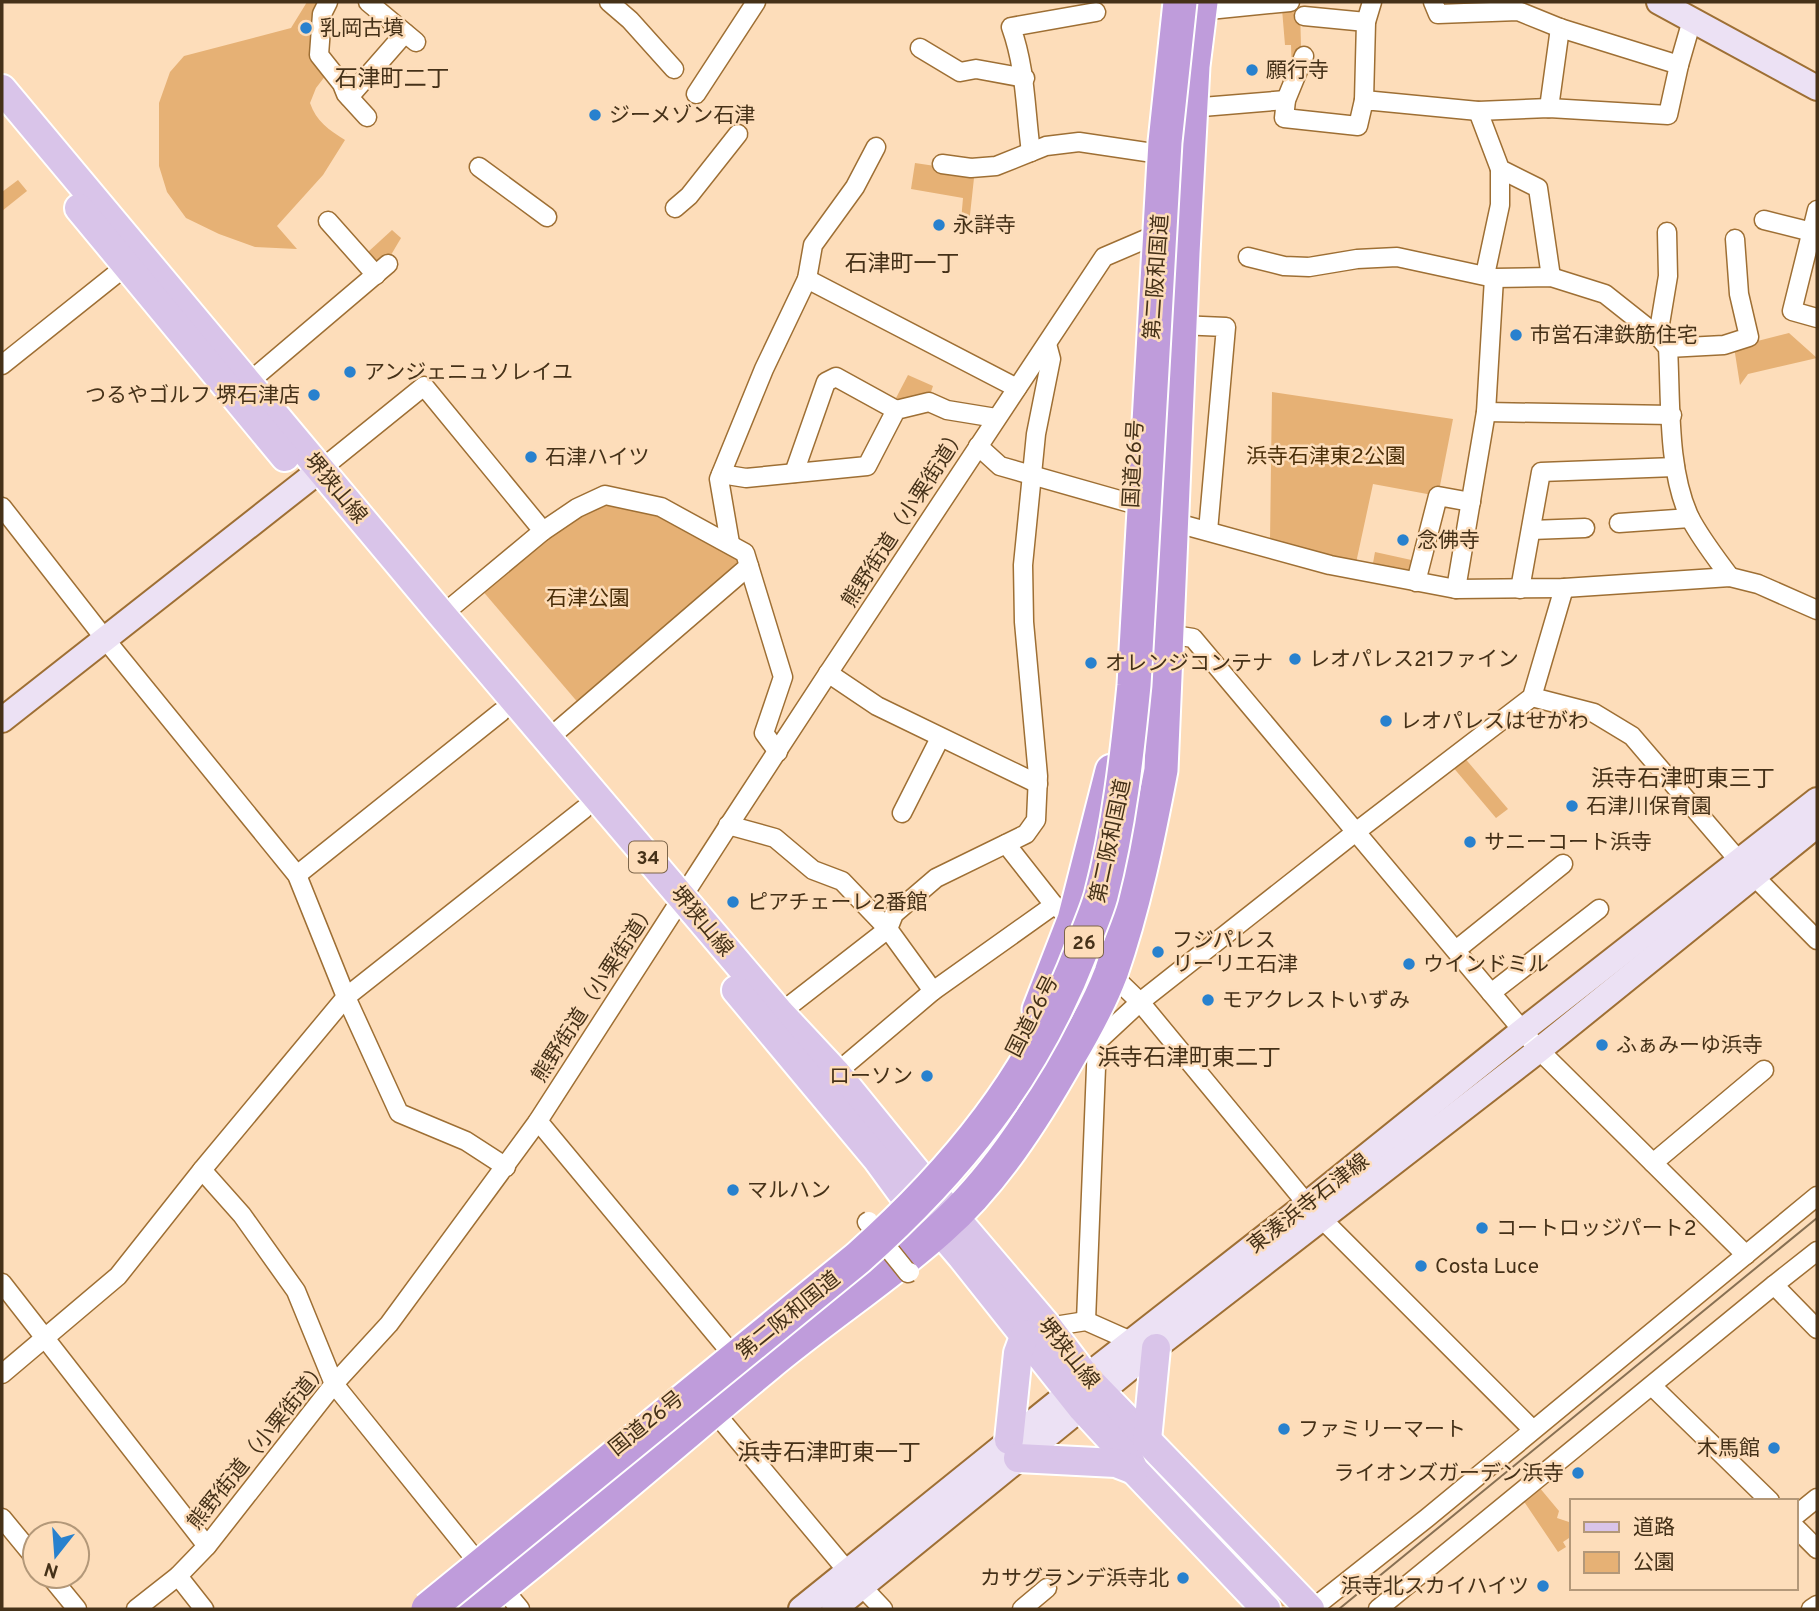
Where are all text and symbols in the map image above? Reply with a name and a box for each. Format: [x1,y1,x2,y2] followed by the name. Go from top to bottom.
[320,16,404,43] place label: 乳岡古墳
[298,20,314,36] marker: 乳岡古墳
[1266,58,1329,85] place label: 願行寺
[1244,62,1260,78] marker: 願行寺
[335,66,450,95] district label: 石津町二丁
[609,103,755,130] place label: ジーメゾン石津
[587,107,603,123] marker: ジーメゾン石津
[953,213,1016,240] place label: 永詳寺
[1140,213,1175,341] street label: 第二阪和国道
[931,217,947,233] marker: 永詳寺
[845,251,960,280] district label: 石津町一丁
[1530,323,1698,350] place label: 市営石津鉄筋住宅
[1508,327,1524,343] marker: 市営石津鉄筋住宅
[364,360,573,387] place label: アンジェニュソレイユ
[342,364,358,380] marker: アンジェニュソレイユ
[85,383,300,410] place label: つるやゴルフ 堺石津店
[306,387,322,403] marker: つるやゴルフ 堺石津店
[1119,419,1150,509] street label: 国道26号
[837,422,974,613] street label: 熊野街道（小栗街道）
[1246,444,1406,471] park label: 浜寺石津東2公園
[545,445,650,472] place label: 石津ハイツ
[298,448,372,530] street label: 堺狭山線
[523,449,539,465] marker: 石津ハイツ
[1417,528,1480,555] place label: 念佛寺
[1395,532,1411,548] marker: 念佛寺
[546,586,630,613] park label: 石津公園
[1309,647,1519,674] place label: レオパレス21ファイン
[1105,651,1273,678] place label: オレンジコンテナ
[1287,651,1303,667] marker: レオパレス21ファイン
[1083,655,1099,671] marker: オレンジコンテナ
[1400,709,1589,736] place label: レオパレスはせがわ
[1378,713,1394,729] marker: レオパレスはせがわ
[1591,766,1775,795] district label: 浜寺石津町東三丁
[1085,777,1138,906] street label: 第二阪和国道
[1586,794,1712,821] place label: 石津川保育園
[1564,798,1580,814] marker: 石津川保育園
[1484,830,1652,857] place label: サニーコート浜寺
[1462,834,1478,850] marker: サニーコート浜寺
[629,842,667,872] road number: 34
[664,881,738,963] street label: 堺狭山線
[747,890,927,917] place label: ピアチェーレ2番館
[725,894,741,910] marker: ピアチェーレ2番館
[527,897,664,1088] street label: 熊野街道（小栗街道）
[1065,926,1103,958] road number: 26
[1172,928,1298,979] place label: フジパレス リーリエ石津
[1150,944,1166,960] marker: フジパレス リーリエ石津
[1423,952,1549,979] place label: ウインドミル
[1401,956,1417,972] marker: ウインドミル
[1001,971,1065,1062] street label: 国道26号
[1222,988,1410,1015] place label: モアクレストいずみ
[1200,992,1216,1008] marker: モアクレストいずみ
[1616,1033,1763,1060] place label: ふぁみーゆ浜寺
[1594,1037,1610,1053] marker: ふぁみーゆ浜寺
[1097,1045,1281,1074] district label: 浜寺石津町東二丁
[829,1064,913,1091] place label: ローソン
[919,1068,935,1084] marker: ローソン
[1243,1148,1375,1260] street label: 東湊浜寺石津線
[747,1178,831,1205] place label: マルハン
[725,1182,741,1198] marker: マルハン
[1496,1216,1697,1243] place label: コートロッジパート2
[1474,1220,1490,1236] marker: コートロッジパート2
[1435,1254,1539,1281] place label: Costa Luce
[1413,1258,1429,1274] marker: Costa Luce
[731,1266,846,1366] street label: 第二阪和国道
[1031,1313,1105,1395] street label: 堺狭山線
[183,1356,336,1536] street label: 熊野街道（小栗街道）
[604,1386,690,1462] street label: 国道26号
[1298,1417,1466,1444] place label: ファミリーマート
[1276,1421,1292,1437] marker: ファミリーマート
[1697,1436,1760,1463] place label: 木馬館
[737,1440,921,1469] district label: 浜寺石津町東一丁
[1766,1440,1782,1456] marker: 木馬館
[1333,1461,1564,1488] place label: ライオンズガーデン浜寺
[1570,1465,1586,1481] marker: ライオンズガーデン浜寺
[1570,1499,1798,1590] legend
[1633,1515,1675,1542] text: 道路
[21,1520,91,1590] north arrow
[1633,1550,1675,1577] text: 公園
[42,1556,62,1583] text: N
[980,1566,1169,1593] place label: カサグランデ浜寺北
[1175,1570,1191,1586] marker: カサグランデ浜寺北
[1341,1574,1529,1601] place label: 浜寺北スカイハイツ
[1535,1578,1551,1594] marker: 浜寺北スカイハイツ

